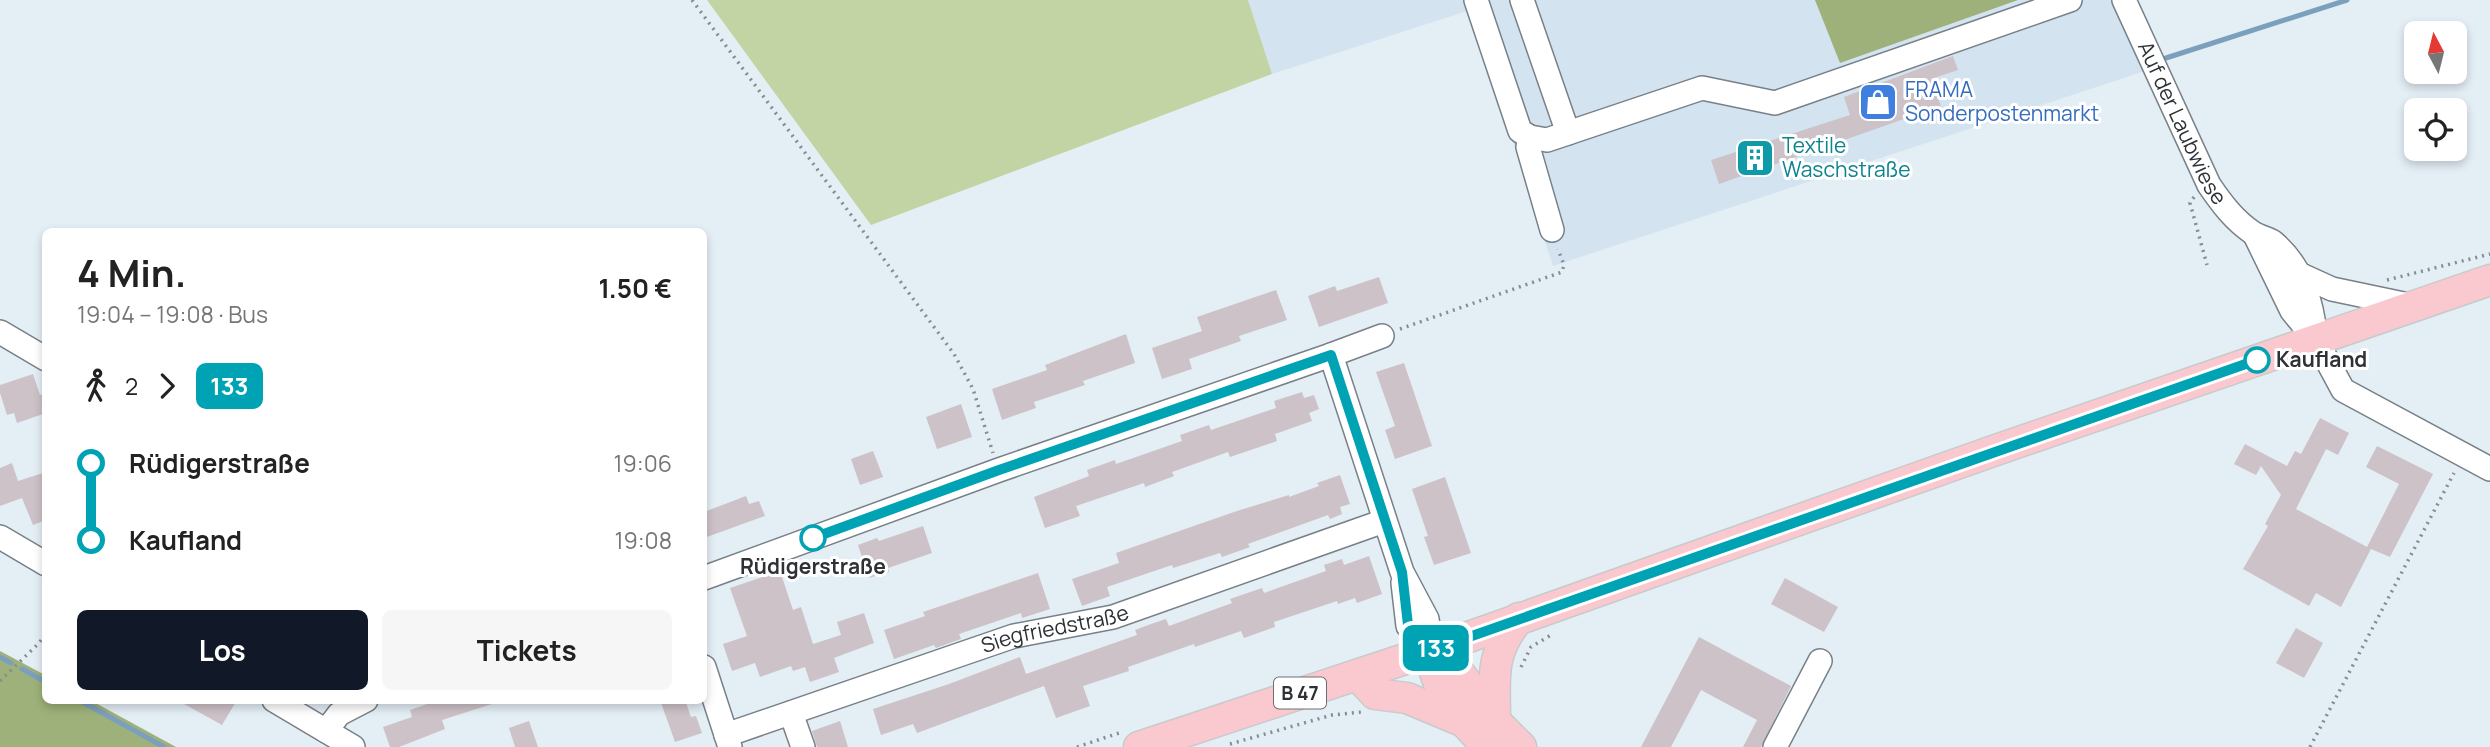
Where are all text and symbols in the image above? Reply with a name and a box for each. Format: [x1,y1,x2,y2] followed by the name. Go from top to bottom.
[2404,21,2468,84] north arrow
[2404,21,2467,161] map controls
[2132,37,2233,210] street label: Auf der Laubwiese
[1905,75,2099,127] place label: FRAMA Sonderpostenmarkt
[1857,81,1899,123] shop icon: FRAMA Sonderpostenmarkt
[2404,98,2467,161] button: locate
[1782,131,1911,183] place label: Textile Waschstraße
[1734,137,1776,179] building icon: Textile Waschstraße
[77,246,186,298] text: 4 Min.
[598,270,672,306] text: 1.50 €
[77,298,268,330] text: 19:04 – 19:08 · Bus
[2276,345,2367,373] place label: Kaufland
[2244,347,2270,373] marker: Kaufland
[77,367,115,405] icon: walk
[148,367,186,405] icon: forward
[210,369,249,402] text: 133
[125,370,138,402] text: 2
[129,445,310,481] text: Rüdigerstraße
[614,447,672,479] text: 19:06
[129,522,242,558] text: Kaufland
[615,524,672,556] text: 19:08
[800,525,826,551] marker: Rüdigerstraße
[740,552,886,580] place label: Rüdigerstraße
[977,598,1132,659] street label: Siegfriedstraße
[77,610,368,690] button: Los
[382,610,672,690] button: Tickets
[1396,625,1476,671] line badge: 133
[1417,631,1455,664] text: 133
[1274,678,1326,708] road number: B 47

